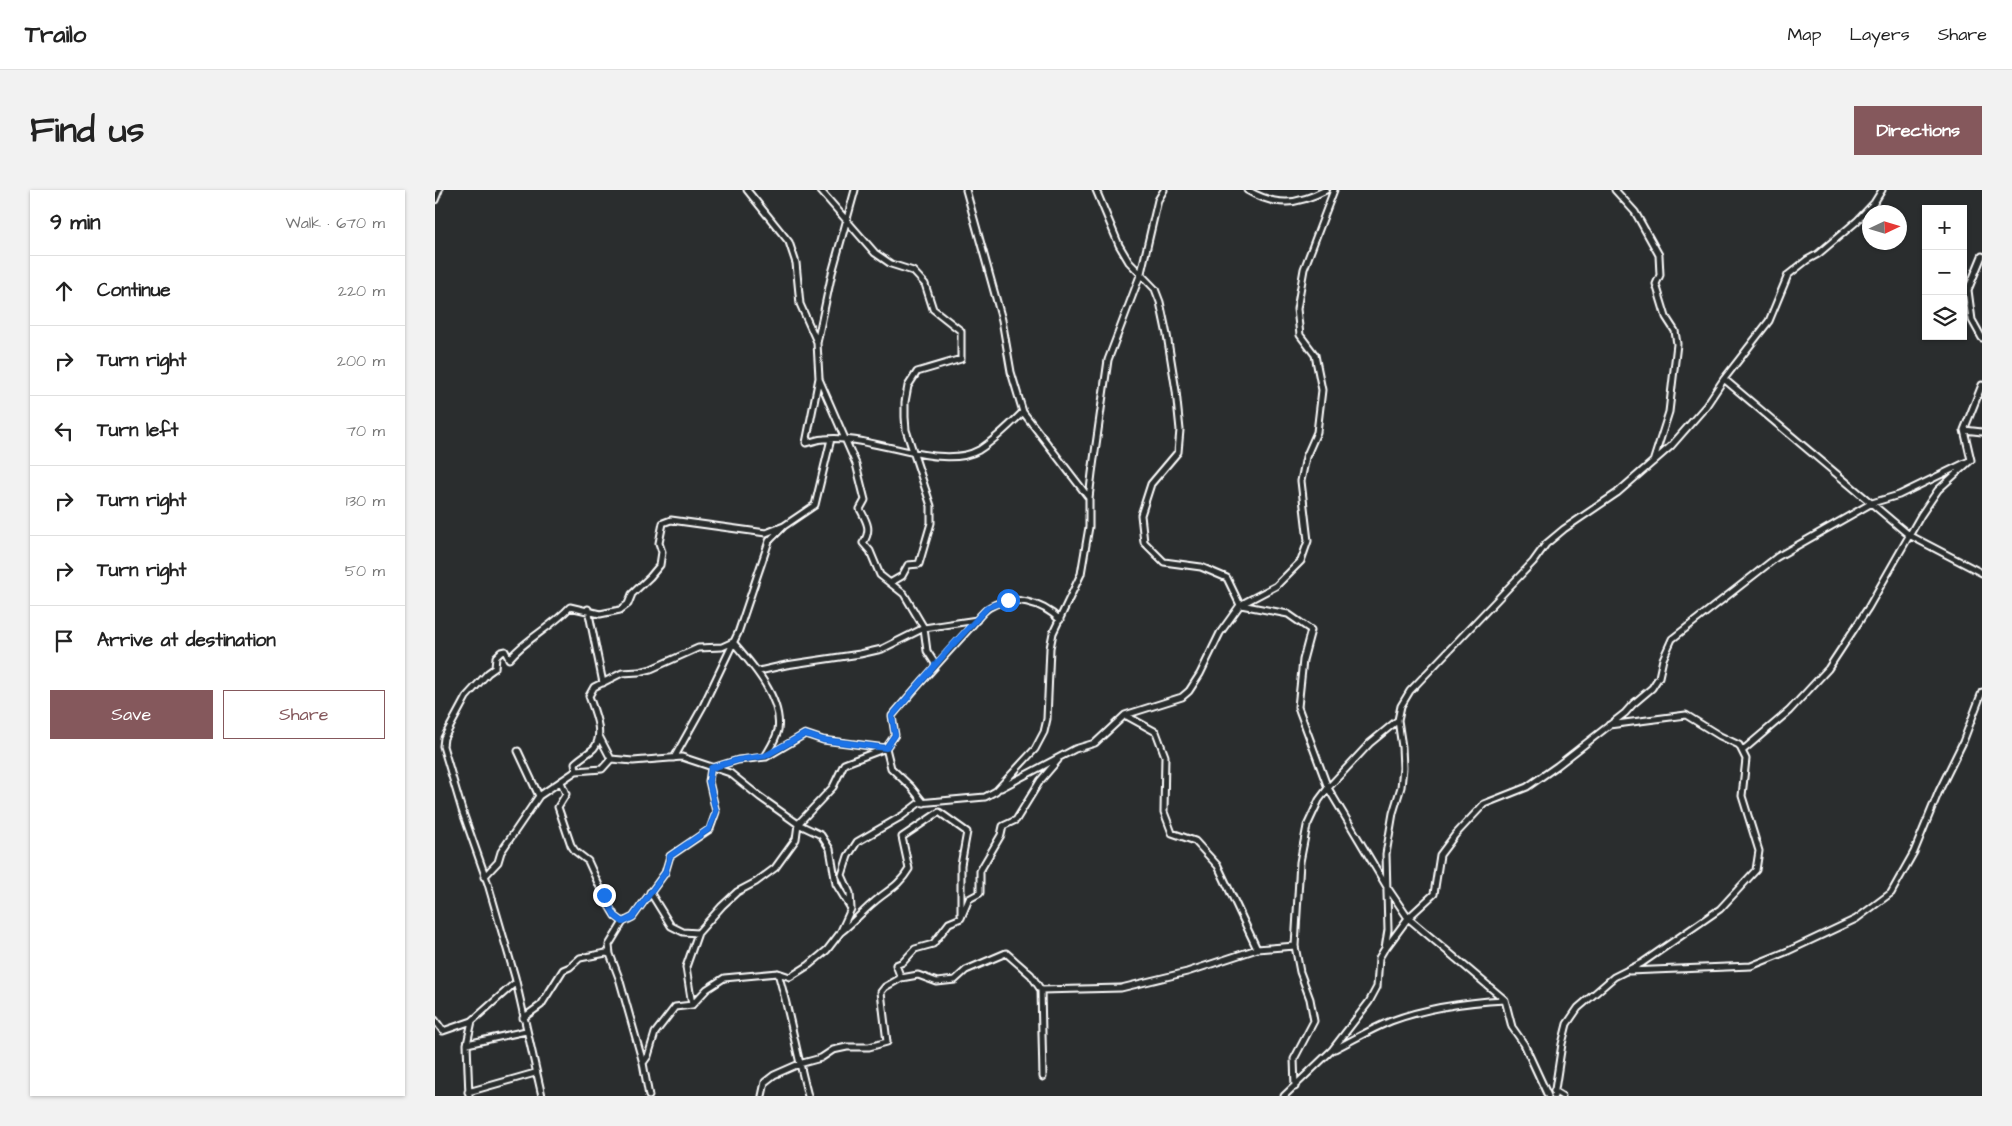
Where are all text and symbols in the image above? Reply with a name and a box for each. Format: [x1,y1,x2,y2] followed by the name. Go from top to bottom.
[25,18,86,52] text: Trailo
[1787,22,1821,47] text: Map
[1849,22,1910,47] text: Layers
[1938,22,1987,47] text: Share
[30,106,144,155] text: Find us
[1854,106,1982,155] button: Directions
[1862,205,1907,250] north arrow
[1922,205,1967,340] map controls
[1922,205,1967,250] button: +
[50,208,100,237] text: 9 min
[286,212,385,234] text: Walk · 670 m
[1922,250,1967,295] button: −
[50,277,78,305] icon: ahead
[97,277,171,304] text: Continue
[338,280,385,302] text: 220 m
[1922,295,1967,340] button: layers
[50,347,78,375] icon: right
[97,347,186,374] text: Turn right
[337,350,385,372] text: 200 m
[50,417,78,445] icon: left
[97,417,178,444] text: Turn left
[346,420,385,442] text: 70 m
[50,487,78,515] icon: right
[97,487,186,514] text: Turn right
[346,490,385,512] text: 130 m
[50,557,78,585] icon: right
[97,557,186,584] text: Turn right
[345,560,385,582] text: 50 m
[997,589,1020,612] route start
[50,627,78,655] icon: arrive
[97,627,276,654] text: Arrive at destination
[50,690,213,739] button: Save
[223,690,385,739] button: Share
[593,884,616,907] route end

